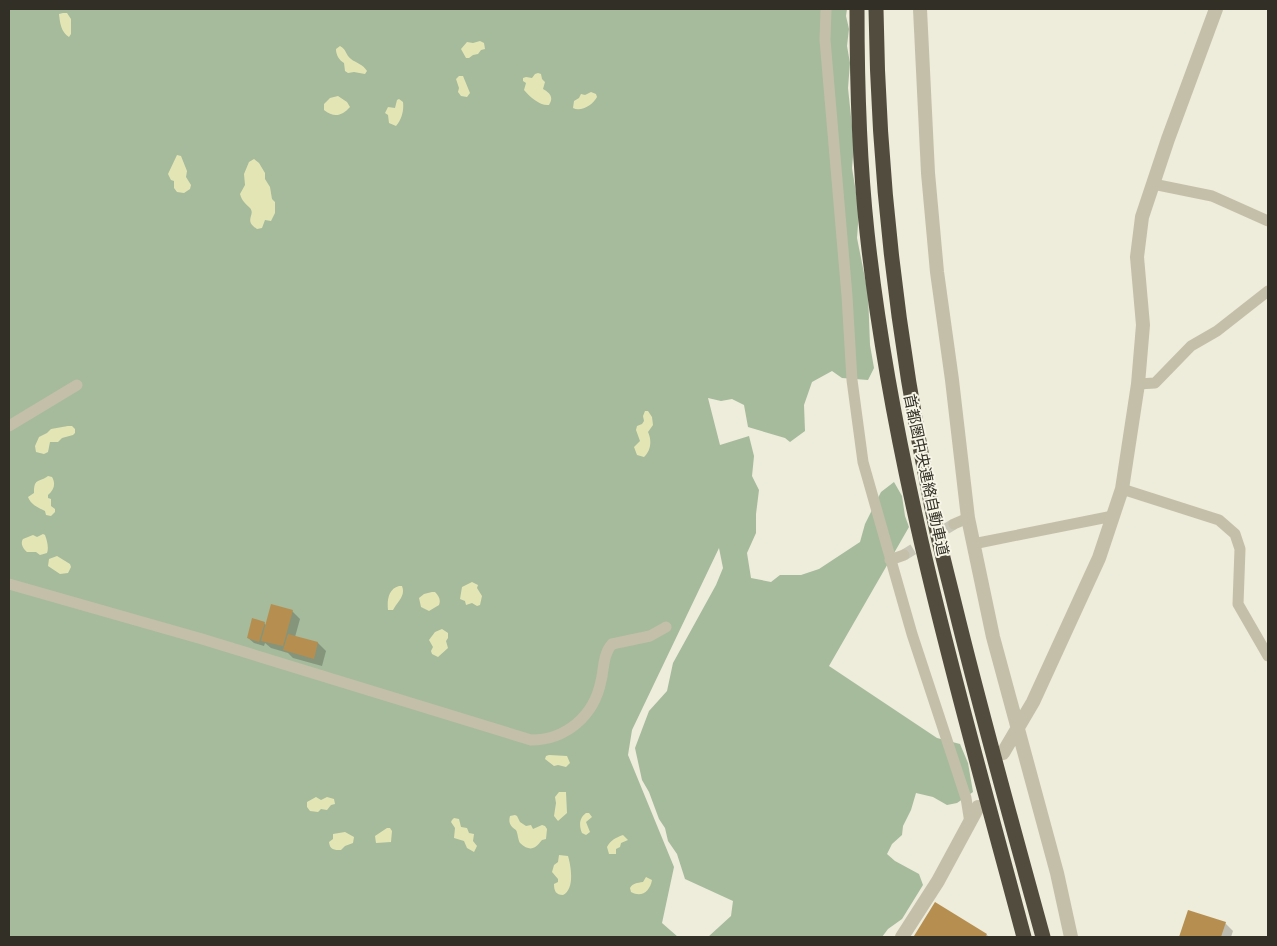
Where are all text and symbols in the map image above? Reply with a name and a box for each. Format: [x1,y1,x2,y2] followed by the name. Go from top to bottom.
[901,392,952,557] street label: 首都圏中央連絡自動車道

